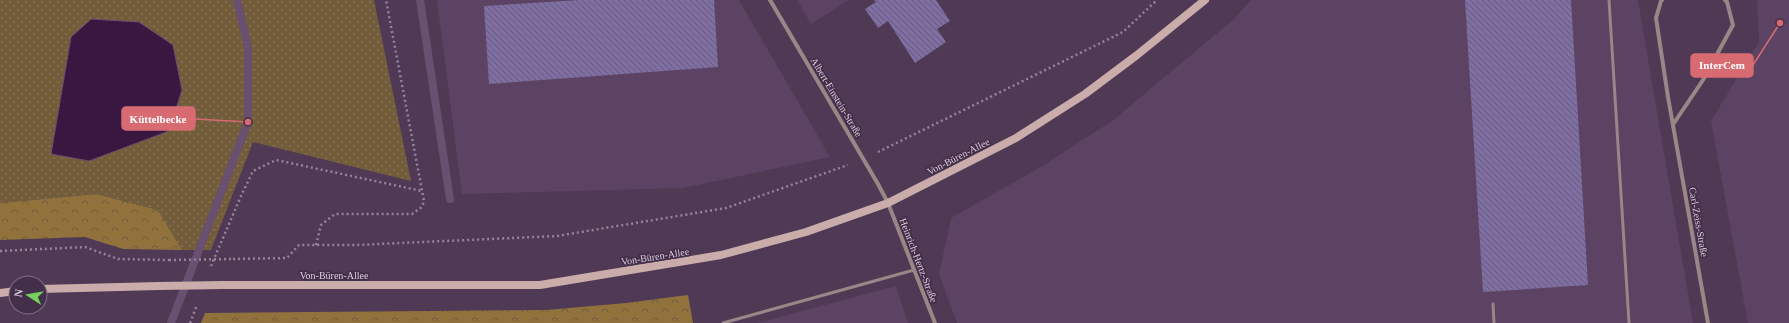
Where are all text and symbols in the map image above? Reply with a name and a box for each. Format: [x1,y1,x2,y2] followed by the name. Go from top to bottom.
[1691,54,1753,77] callout: InterCem
[809,56,865,139] street label: Albert-Einstein-Straße
[1699,59,1745,71] text: InterCem
[122,107,195,130] callout: Küttelbecke
[130,113,187,125] text: Küttelbecke
[925,136,992,177] street label: Von-Büren-Allee
[1687,186,1710,258] street label: Carl-Zeiss-Straße
[897,216,940,304] street label: Heinrich-Hertz-Straße
[620,246,690,267] street label: Von-Büren-Allee
[300,270,369,281] street label: Von-Büren-Allee
[8,275,48,315] north arrow
[12,288,25,298] text: N

